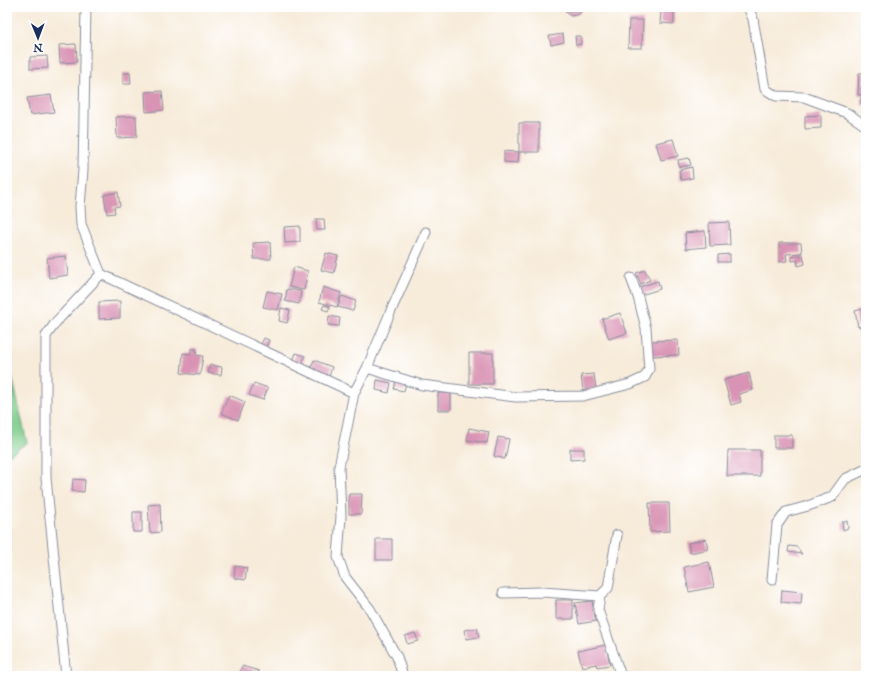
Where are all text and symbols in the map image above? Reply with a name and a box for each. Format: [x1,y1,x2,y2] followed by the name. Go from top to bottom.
[18,18,58,58] north arrow
[33,40,44,54] text: N

